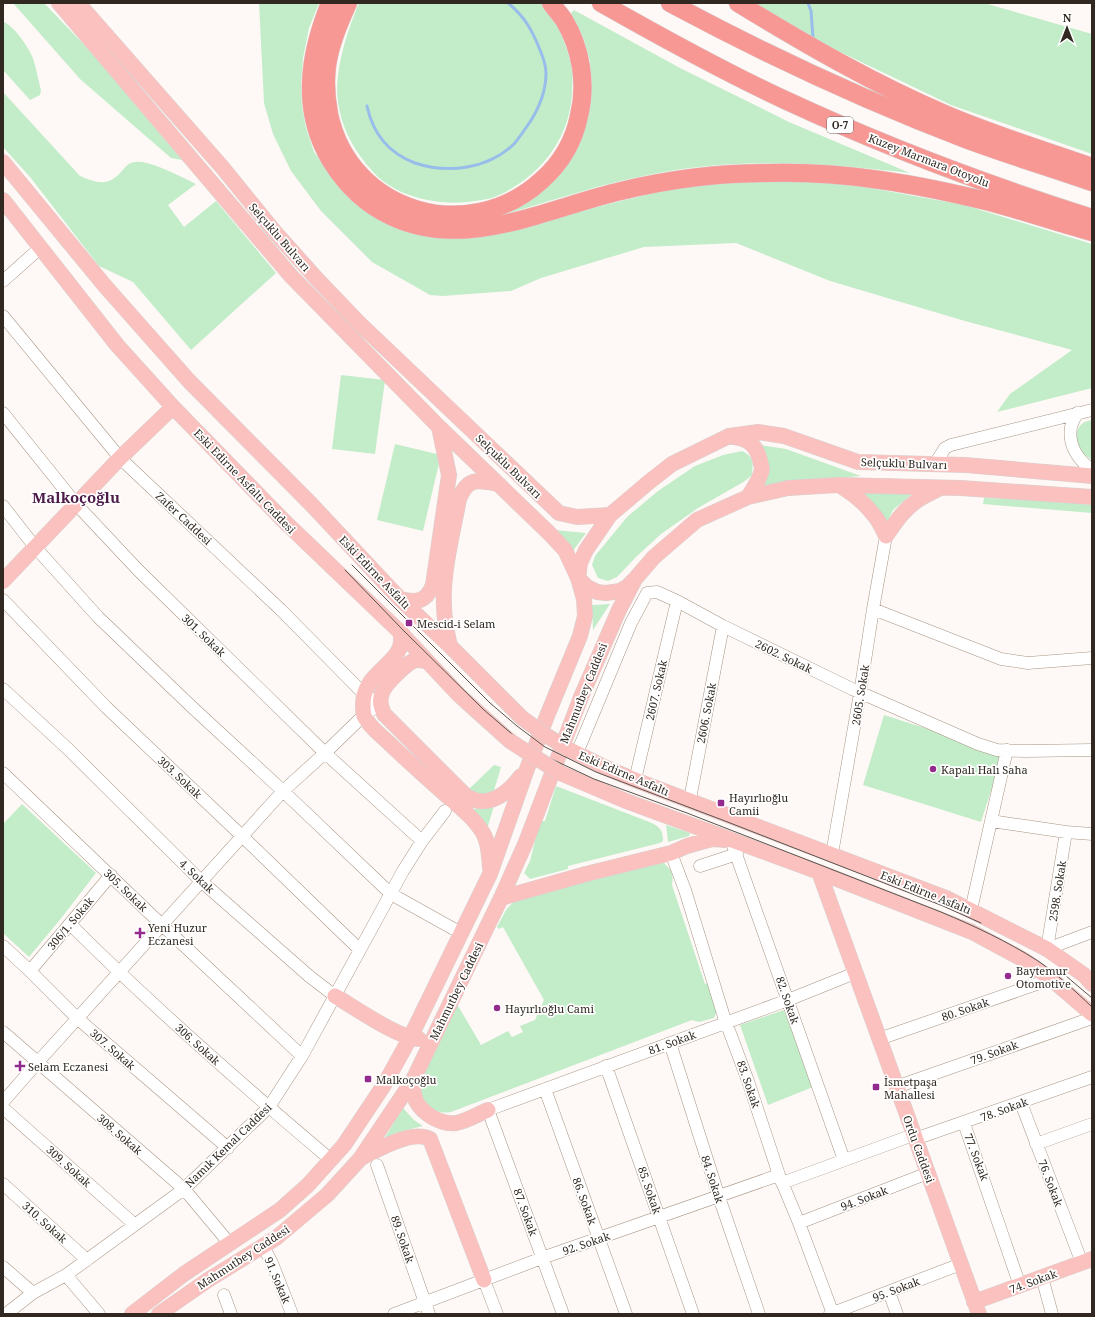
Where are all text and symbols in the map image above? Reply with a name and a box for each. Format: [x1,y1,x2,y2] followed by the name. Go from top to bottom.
[1047,8,1087,48] north arrow
[1063,10,1072,25] text: N
[827,117,853,133] road number: O-7
[866,130,992,190] street label: Kuzey Marmara Otoyolu
[246,200,314,275] street label: Selçuklu Bulvarı
[191,425,299,537] street label: Eski Edirne Asfaltı Caddesi
[473,431,546,502] street label: Selçuklu Bulvarı
[861,454,948,472] street label: Selçuklu Bulvarı
[32,487,120,507] district label: Malkoçoğlu
[153,488,216,548] street label: Zafer Caddesi
[336,532,414,612] street label: Eski Edirne Asfaltı
[179,610,230,660] street label: 301. Sokak
[417,616,496,631] place label: Mescid-i Selam
[404,618,414,628] marker: Mescid-i Selam
[753,636,815,676] street label: 2602. Sokak
[556,640,610,746] street label: Mahmutbey Caddesi
[642,658,670,722] street label: 2607. Sokak
[848,663,872,727] street label: 2605. Sokak
[693,681,719,745] street label: 2606. Sokak
[577,747,672,799] street label: Eski Edirne Asfaltı
[155,753,206,802] street label: 303. Sokak
[941,762,1028,777] place label: Kapalı Halı Saha
[928,764,938,774] marker: Kapalı Halı Saha
[729,790,788,818] place label: Hayırlıoğlu Camii
[716,798,726,808] marker: Hayırlıoğlu Camii
[176,856,218,897] street label: 4. Sokak
[1045,859,1069,923] street label: 2598. Sokak
[101,865,152,915] street label: 305. Sokak
[878,867,974,917] street label: Eski Edirne Asfaltı
[43,893,97,953] street label: 306/1. Sokak
[147,920,208,948] place label: Yeni Huzur Eczanesi
[135,928,145,938] marker: Yeni Huzur Eczanesi
[426,939,486,1043] street label: Mahmutbey Caddesi
[1016,963,1071,991] place label: Baytemur Otomotive
[1003,971,1013,981] marker: Baytemur Otomotive
[773,974,803,1026] street label: 82. Sokak
[939,994,991,1024] street label: 80. Sokak
[505,1001,594,1016] place label: Hayırlıoğlu Cami
[492,1003,502,1013] marker: Hayırlıoğlu Cami
[172,1020,224,1069] street label: 306. Sokak
[87,1025,139,1073] street label: 307. Sokak
[646,1026,698,1057] street label: 81. Sokak
[968,1036,1020,1067] street label: 79. Sokak
[734,1058,764,1110] street label: 83. Sokak
[28,1059,109,1074] place label: Selam Eczanesi
[15,1061,25,1071] marker: Selam Eczanesi
[376,1072,437,1087] place label: Malkoçoğlu
[363,1074,373,1084] marker: Malkoçoğlu
[884,1074,937,1102] place label: İsmetpaşa Mahallesi
[871,1082,881,1092] marker: İsmetpaşa Mahallesi
[978,1093,1030,1124] street label: 78. Sokak
[181,1099,275,1190] street label: Namık Kemal Caddesi
[94,1110,146,1158] street label: 308. Sokak
[900,1113,938,1185] street label: Ordu Caddesi
[961,1131,993,1183] street label: 77. Sokak
[43,1142,95,1191] street label: 309. Sokak
[698,1153,728,1205] street label: 84. Sokak
[1035,1157,1067,1209] street label: 76. Sokak
[635,1164,665,1216] street label: 85. Sokak
[570,1175,601,1227] street label: 86. Sokak
[838,1182,890,1214] street label: 94. Sokak
[511,1186,542,1238] street label: 87. Sokak
[19,1198,71,1247] street label: 310. Sokak
[388,1213,418,1265] street label: 89. Sokak
[194,1221,292,1293] street label: Mahmutbey Caddesi
[560,1228,612,1258] street label: 92. Sokak
[261,1254,295,1306] street label: 91. Sokak
[1007,1265,1059,1296] street label: 74. Sokak
[870,1273,922,1305] street label: 95. Sokak

